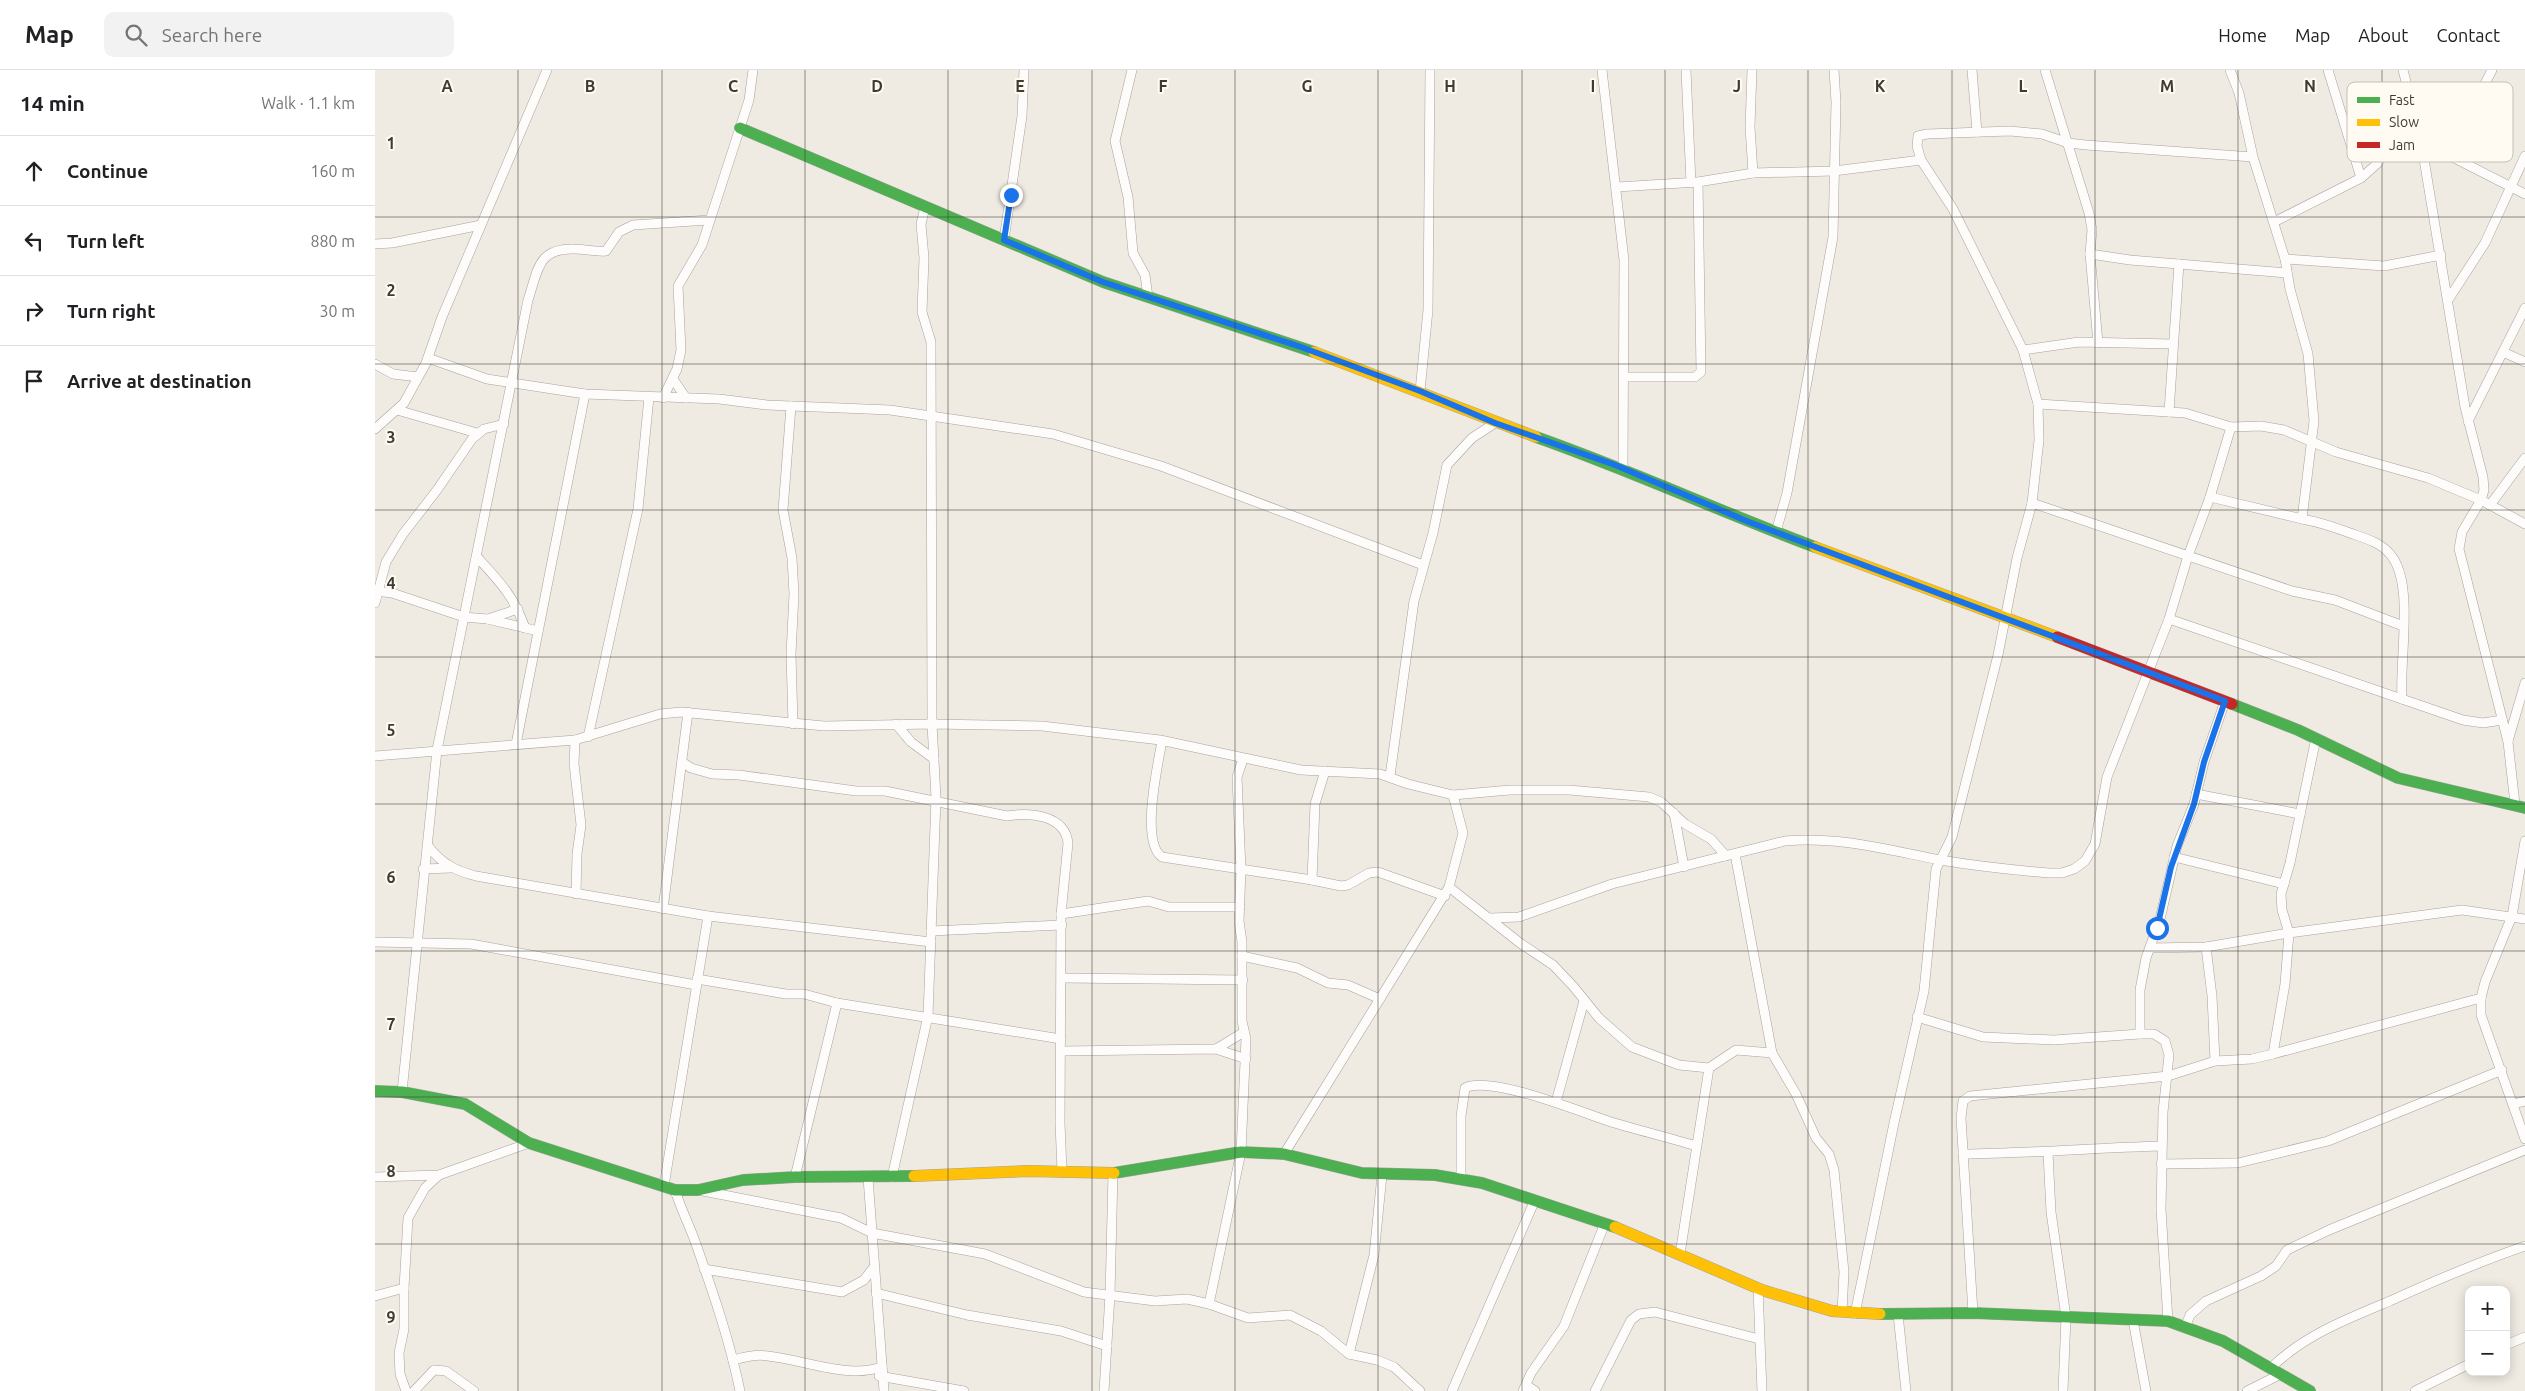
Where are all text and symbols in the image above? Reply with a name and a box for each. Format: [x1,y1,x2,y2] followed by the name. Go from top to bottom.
[104,12,454,57] search box
[25,21,74,48] text: Map
[122,21,150,49] icon: search
[162,24,262,46] text: Search here
[2218,25,2267,45] text: Home
[2295,25,2330,45] text: Map
[2358,25,2408,45] text: About
[2436,25,2500,45] text: Contact
[441,77,453,95] text: A
[585,77,595,95] text: B
[728,77,738,95] text: C
[871,77,883,95] text: D
[1015,77,1025,95] text: E
[1159,77,1168,95] text: F
[1301,77,1313,95] text: G
[1444,77,1456,95] text: H
[1591,77,1595,95] text: I
[1733,77,1741,95] text: J
[1875,77,1886,95] text: K
[2019,77,2028,95] text: L
[2160,77,2174,95] text: M
[2304,77,2316,95] text: N
[2347,82,2513,162] legend
[20,91,85,115] text: 14 min
[2389,92,2415,108] text: Fast
[261,94,355,112] text: Walk · 1.1 km
[2389,114,2419,130] text: Slow
[386,134,396,152] text: 1
[2389,137,2415,153] text: Jam
[20,157,48,185] icon: ahead
[67,160,148,182] text: Continue
[310,162,355,180] text: 160 m
[1000,184,1023,207] route end
[20,227,48,255] icon: left
[67,230,145,252] text: Turn left
[310,232,355,250] text: 880 m
[386,281,396,299] text: 2
[20,297,48,325] icon: right
[67,300,155,322] text: Turn right
[319,302,355,320] text: 30 m
[20,367,48,395] icon: arrive
[67,370,252,392] text: Arrive at destination
[386,428,396,446] text: 3
[386,574,396,592] text: 4
[386,721,396,739] text: 5
[386,868,396,886] text: 6
[2146,917,2169,940] route start
[386,1015,396,1033] text: 7
[386,1162,396,1180] text: 8
[2465,1286,2510,1376] map controls
[2465,1286,2510,1331] button: +
[386,1308,396,1326] text: 9
[2465,1331,2510,1376] button: −

